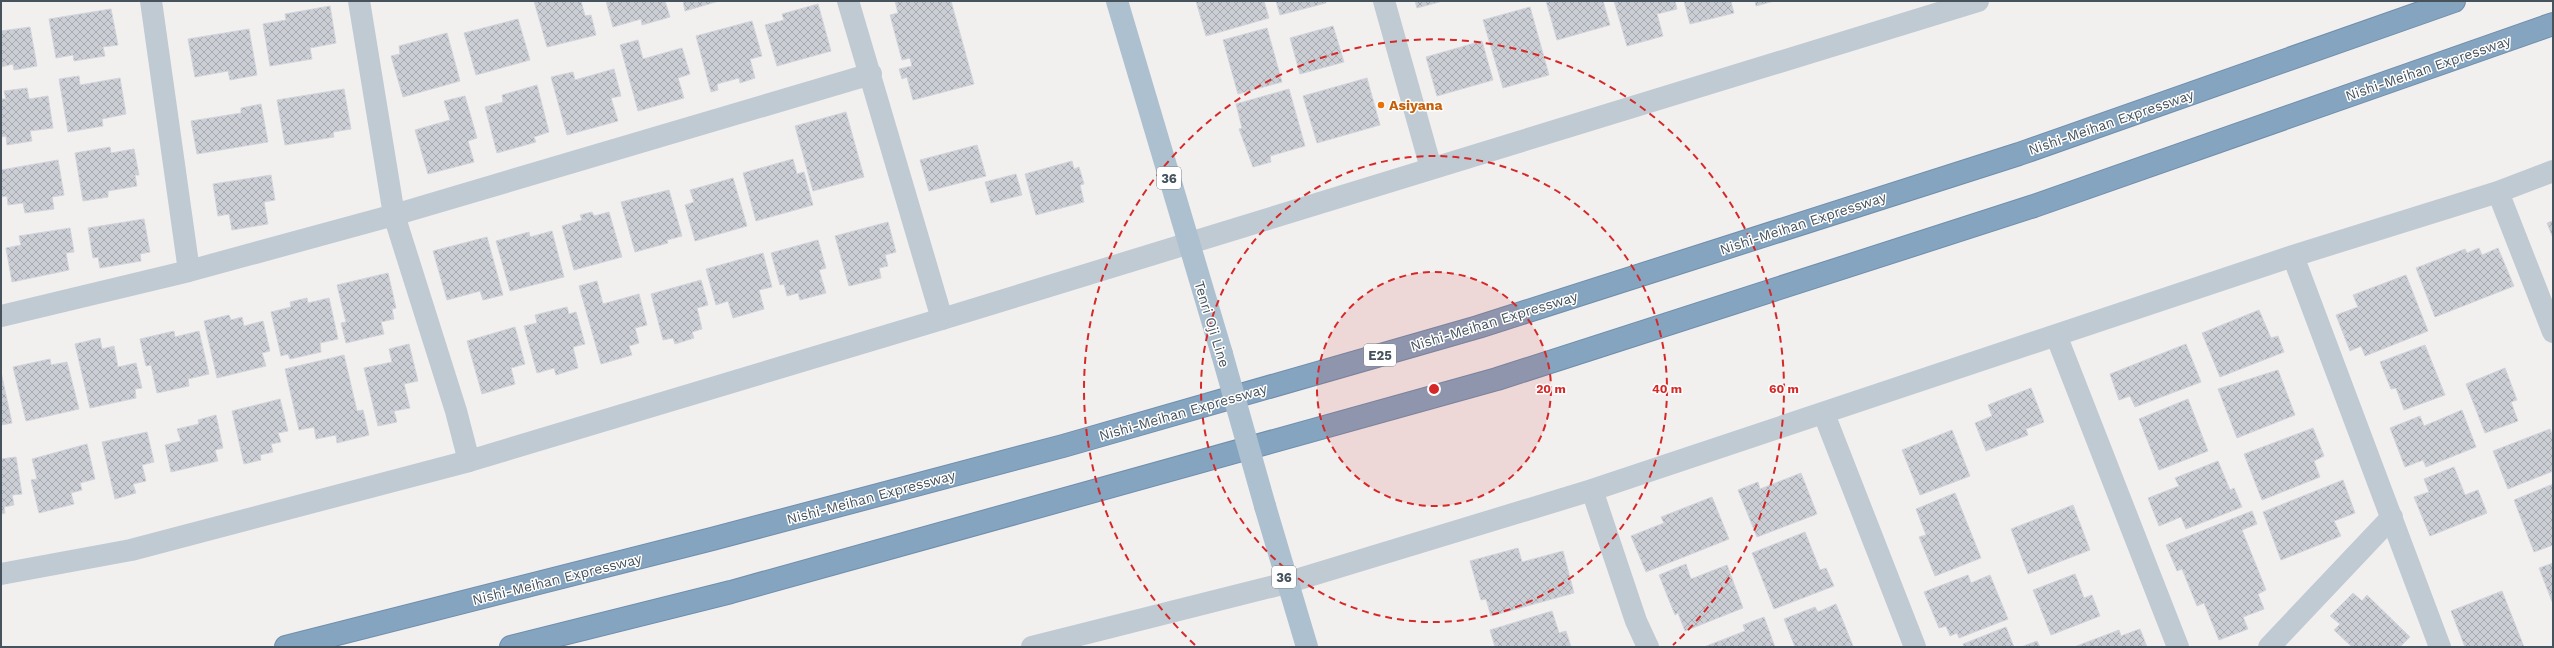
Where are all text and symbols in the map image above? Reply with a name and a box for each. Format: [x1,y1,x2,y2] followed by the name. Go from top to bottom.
[2343,32,2514,104] street label: Nishi-Meihan Expressway
[2026,86,2197,158] street label: Nishi-Meihan Expressway
[1389,97,1444,113] place label: Asiyana
[1376,100,1386,110] marker: Asiyana
[1157,167,1181,189] road number: 36
[1718,188,1889,257] street label: Nishi-Meihan Expressway
[1191,279,1233,369] street label: Tenri Oji Line
[1408,288,1580,354] street label: Nishi-Meihan Expressway
[1364,344,1396,366] road number: E25
[1097,380,1270,444] street label: Nishi-Meihan Expressway
[1427,382,1441,396] centre of rings
[1536,382,1566,396] text: 20 m
[1652,382,1682,396] text: 40 m
[1769,382,1799,396] text: 60 m
[785,467,958,527] street label: Nishi-Meihan Expressway
[471,550,644,608] street label: Nishi-Meihan Expressway
[1272,566,1296,588] road number: 36

